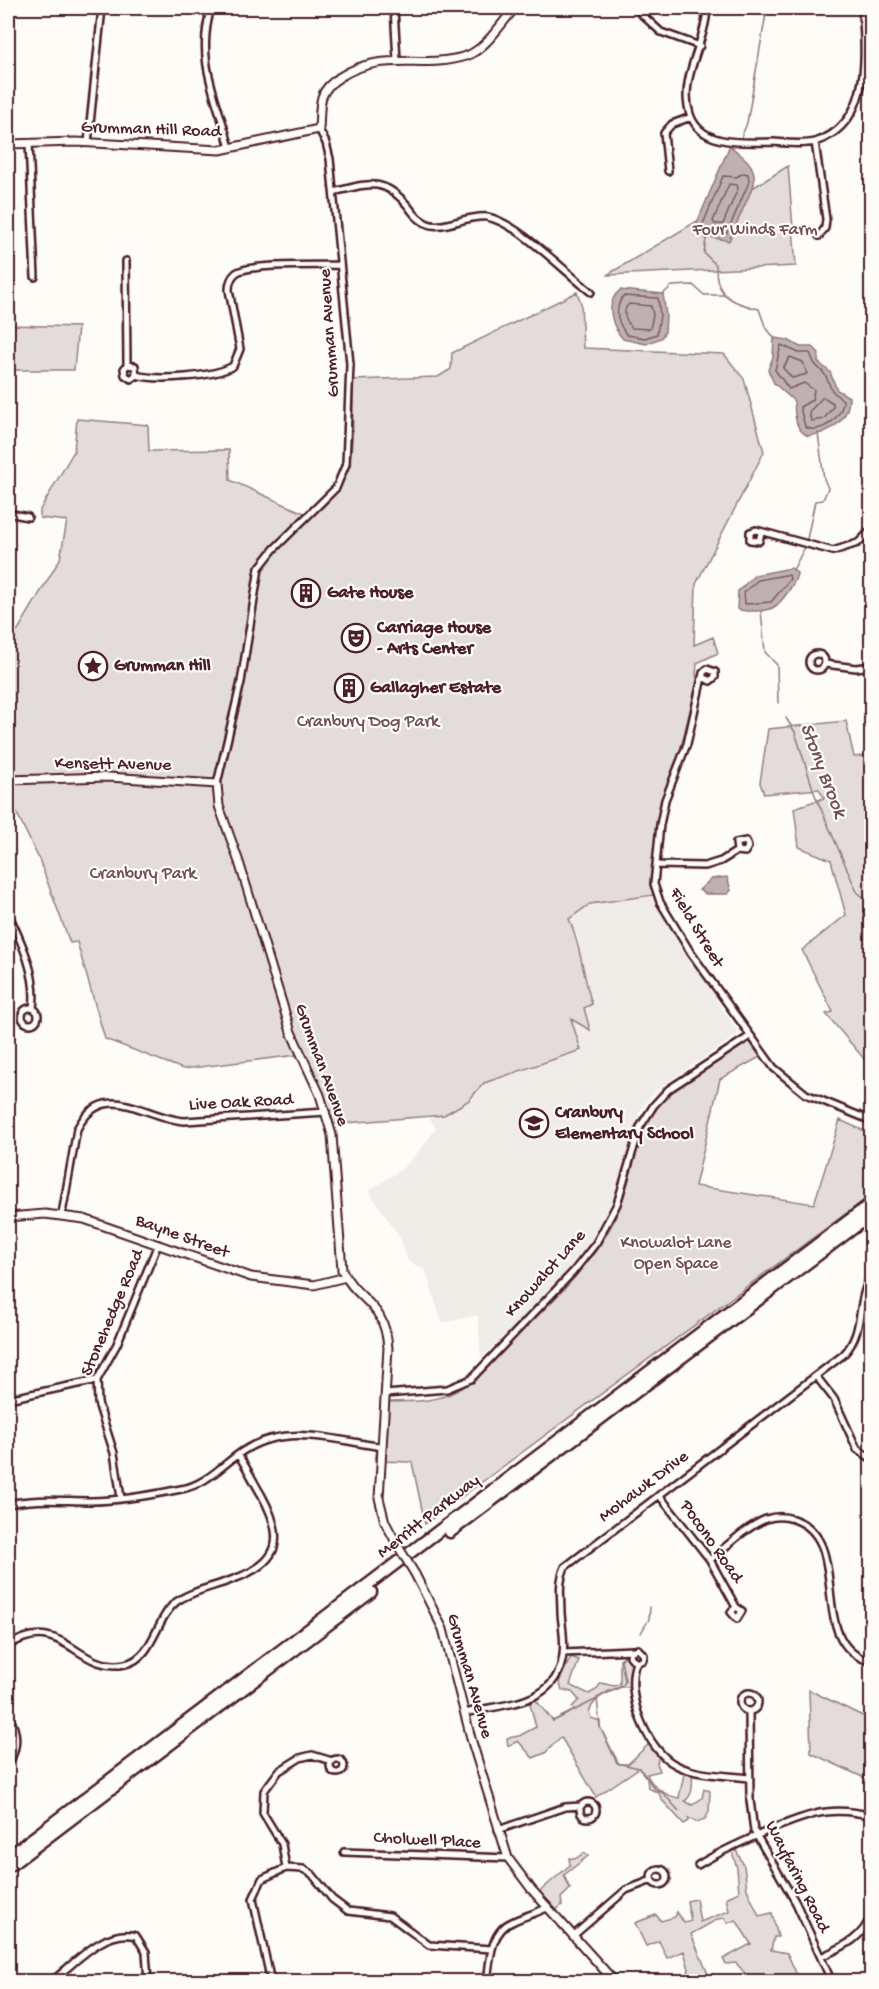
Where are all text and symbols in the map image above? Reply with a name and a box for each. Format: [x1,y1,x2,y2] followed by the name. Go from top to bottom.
[81,117,223,143] street label: Grumman Hill Road
[691,220,818,241] park label: Four Winds Farm
[315,267,345,398] street label: Grumman Avenue
[290,577,322,609] building icon: Gate House
[327,583,414,604] place label: Gate House
[376,618,492,660] place label: Carriage House - Arts Center
[340,622,372,654] theatre icon: Carriage House - Arts Center
[77,650,109,682] place icon: Grumman Hill
[114,656,211,677] place label: Grumman Hill
[333,672,365,704] building icon: Gallagher Estate
[370,678,502,699] place label: Gallagher Estate
[297,712,441,733] park label: Cranbury Dog Park
[794,721,851,823] water label: Stony Brook
[54,753,172,777] street label: Kensett Avenue
[90,864,198,885] park label: Cranbury Park
[664,884,729,973] street label: Field Street
[289,1001,353,1130] street label: Grumman Avenue
[188,1090,295,1116] street label: Live Oak Road
[554,1103,694,1145] place label: Cranbury Elementary School
[518,1107,550,1139] school or university icon: Cranbury Elementary School
[131,1210,233,1264] street label: Bayne Street
[501,1225,591,1322] street label: Knowalot Lane
[620,1233,732,1275] park label: Knowalot Lane Open Space
[77,1245,150,1379] street label: Stonehedge Road
[595,1446,694,1528] street label: Mohawk Drive
[373,1470,485,1564] street label: Merritt Parkway
[674,1496,748,1589] street label: Pocono Road
[441,1611,497,1741] street label: Grumman Avenue
[760,1818,835,1938] street label: Wayfaring Road
[373,1828,482,1854] street label: Cholwell Place

